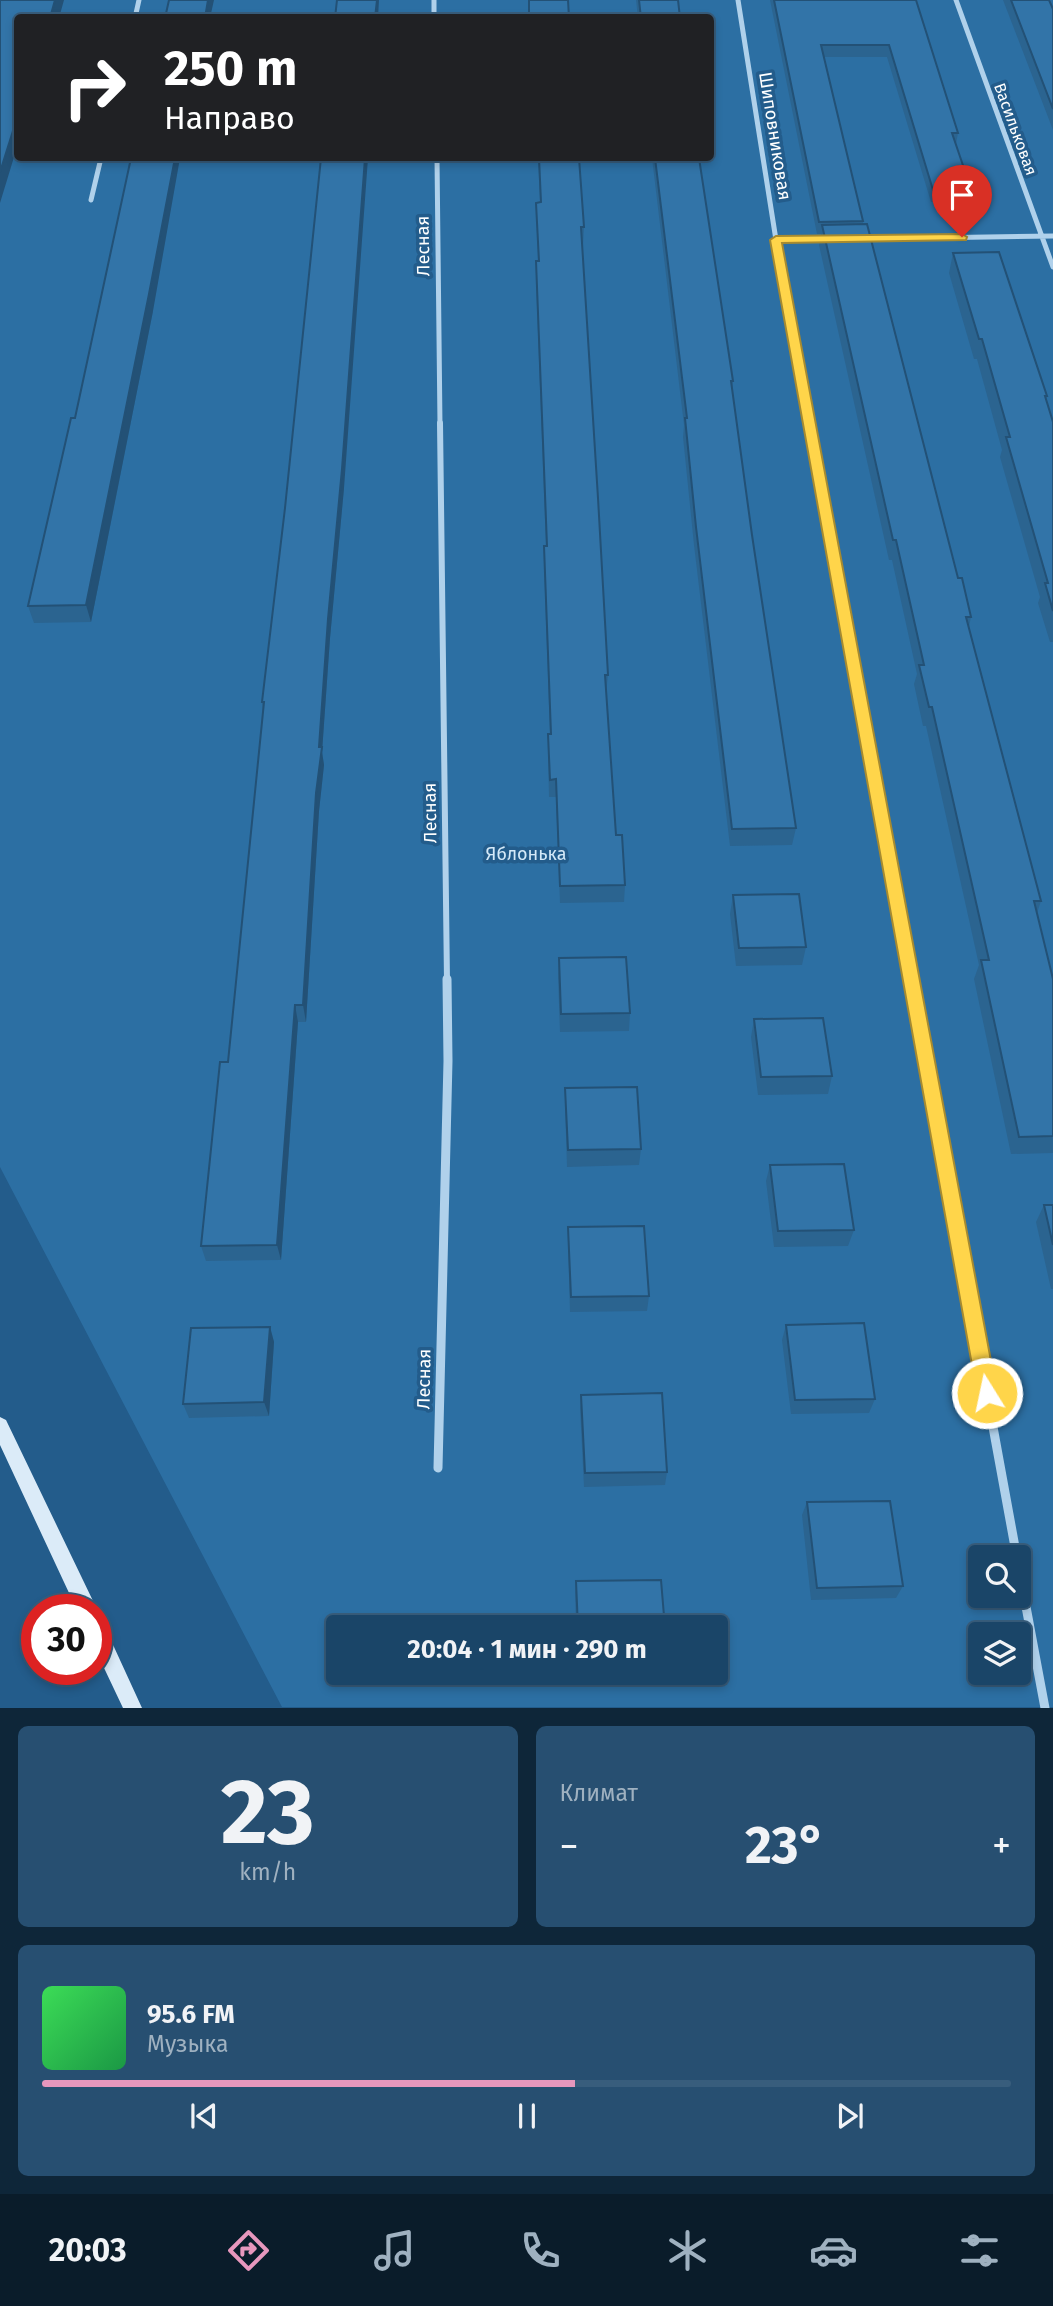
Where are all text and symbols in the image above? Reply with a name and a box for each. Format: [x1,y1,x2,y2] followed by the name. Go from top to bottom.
[164,39,297,98] text: 250 m
[49,42,140,133] icon: right
[754,70,796,202] street label: Шиповниковая
[990,80,1041,178] street label: Васильковая
[164,99,295,137] text: Направо
[932,165,992,237] pin
[943,176,981,214] icon: arrive
[411,215,435,277] street label: Лесная
[418,782,442,844] street label: Лесная
[486,843,566,865] park label: Яблонька
[412,1348,436,1410] street label: Лесная
[950,1356,1024,1430] position arrow
[968,1545,1031,1685] map controls
[968,1545,1031,1608] button: search
[21,1594,112,1685] speed limit sign: 30
[968,1622,1031,1685] button: layers
[407,1634,647,1665] text: 20:04 · 1 мин · 290 m
[221,1758,315,1867] text: 23
[560,1779,638,1807] text: Климат
[745,1814,826,1877] text: 23°
[560,1823,579,1869] text: −
[992,1823,1011,1869] text: +
[239,1858,296,1886] text: km/h
[147,1999,235,2030] text: 95.6 FM
[147,2030,228,2058] text: Музыка
[185,2097,223,2135] icon: previous
[508,2097,546,2135] icon: pause
[831,2097,869,2135] icon: next
[224,2226,273,2275] icon: directions
[370,2226,419,2275] icon: music
[516,2226,565,2275] icon: phone
[663,2226,712,2275] icon: climate
[809,2226,858,2275] icon: car
[955,2226,1004,2275] icon: filters
[49,2231,127,2269] text: 20:03

